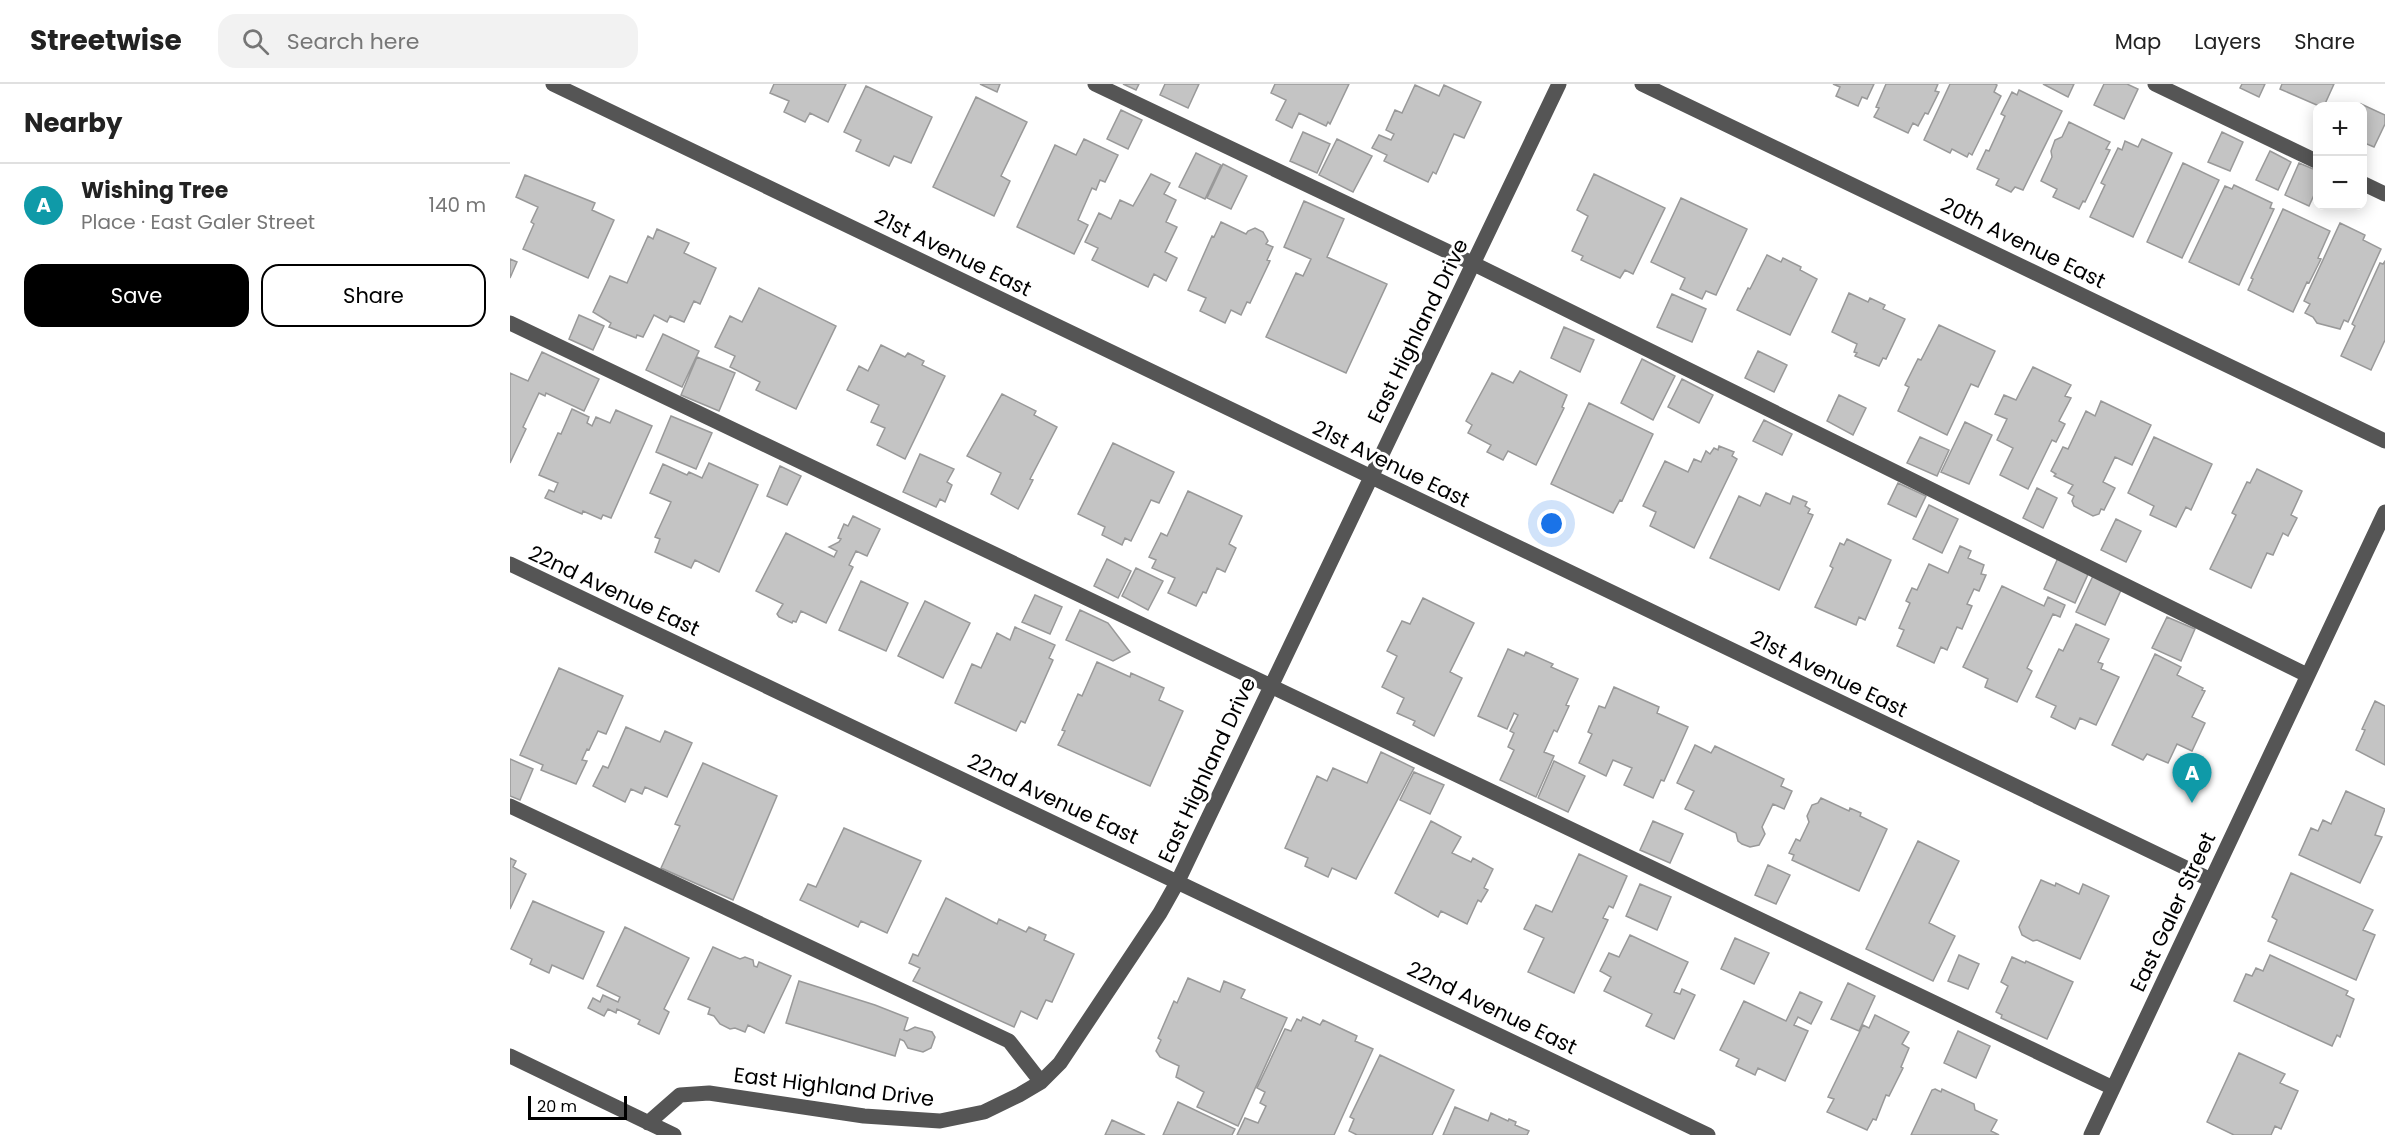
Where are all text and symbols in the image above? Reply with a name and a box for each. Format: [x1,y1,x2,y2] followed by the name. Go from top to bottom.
[218,14,638,68] search box
[30,21,182,60] text: Streetwise
[239,25,272,58] icon: search
[287,26,419,57] text: Search here
[2115,27,2161,56] text: Map
[2194,27,2261,56] text: Layers
[2294,27,2355,56] text: Share
[2313,102,2367,210] map controls
[2313,102,2367,156] button: +
[24,105,122,141] text: Nearby
[2313,156,2367,210] button: −
[81,175,228,206] text: Wishing Tree
[1936,190,2110,295] street label: 20th Avenue East
[36,191,51,219] text: A
[429,191,486,219] text: 140 m
[870,202,1036,303] street label: 21st Avenue East
[81,208,315,236] text: Place · East Galer Street
[1360,234,1475,428] street label: East Highland Drive
[24,264,249,327] button: Save
[261,264,486,327] button: Share
[1308,413,1474,514] street label: 21st Avenue East
[1537,509,1566,538] your location
[524,538,704,643] street label: 22nd Avenue East
[1746,623,1912,724] street label: 21st Avenue East
[1151,672,1262,867] street label: East Highland Drive
[963,746,1143,851] street label: 22nd Avenue East
[2172,754,2212,803] pin: A
[2123,827,2222,996] street label: East Galer Street
[1403,954,1582,1061] street label: 22nd Avenue East
[732,1060,936,1113] street label: East Highland Drive
[528,1093,627,1120] scale bar
[537,1095,577,1118] text: 20 m

